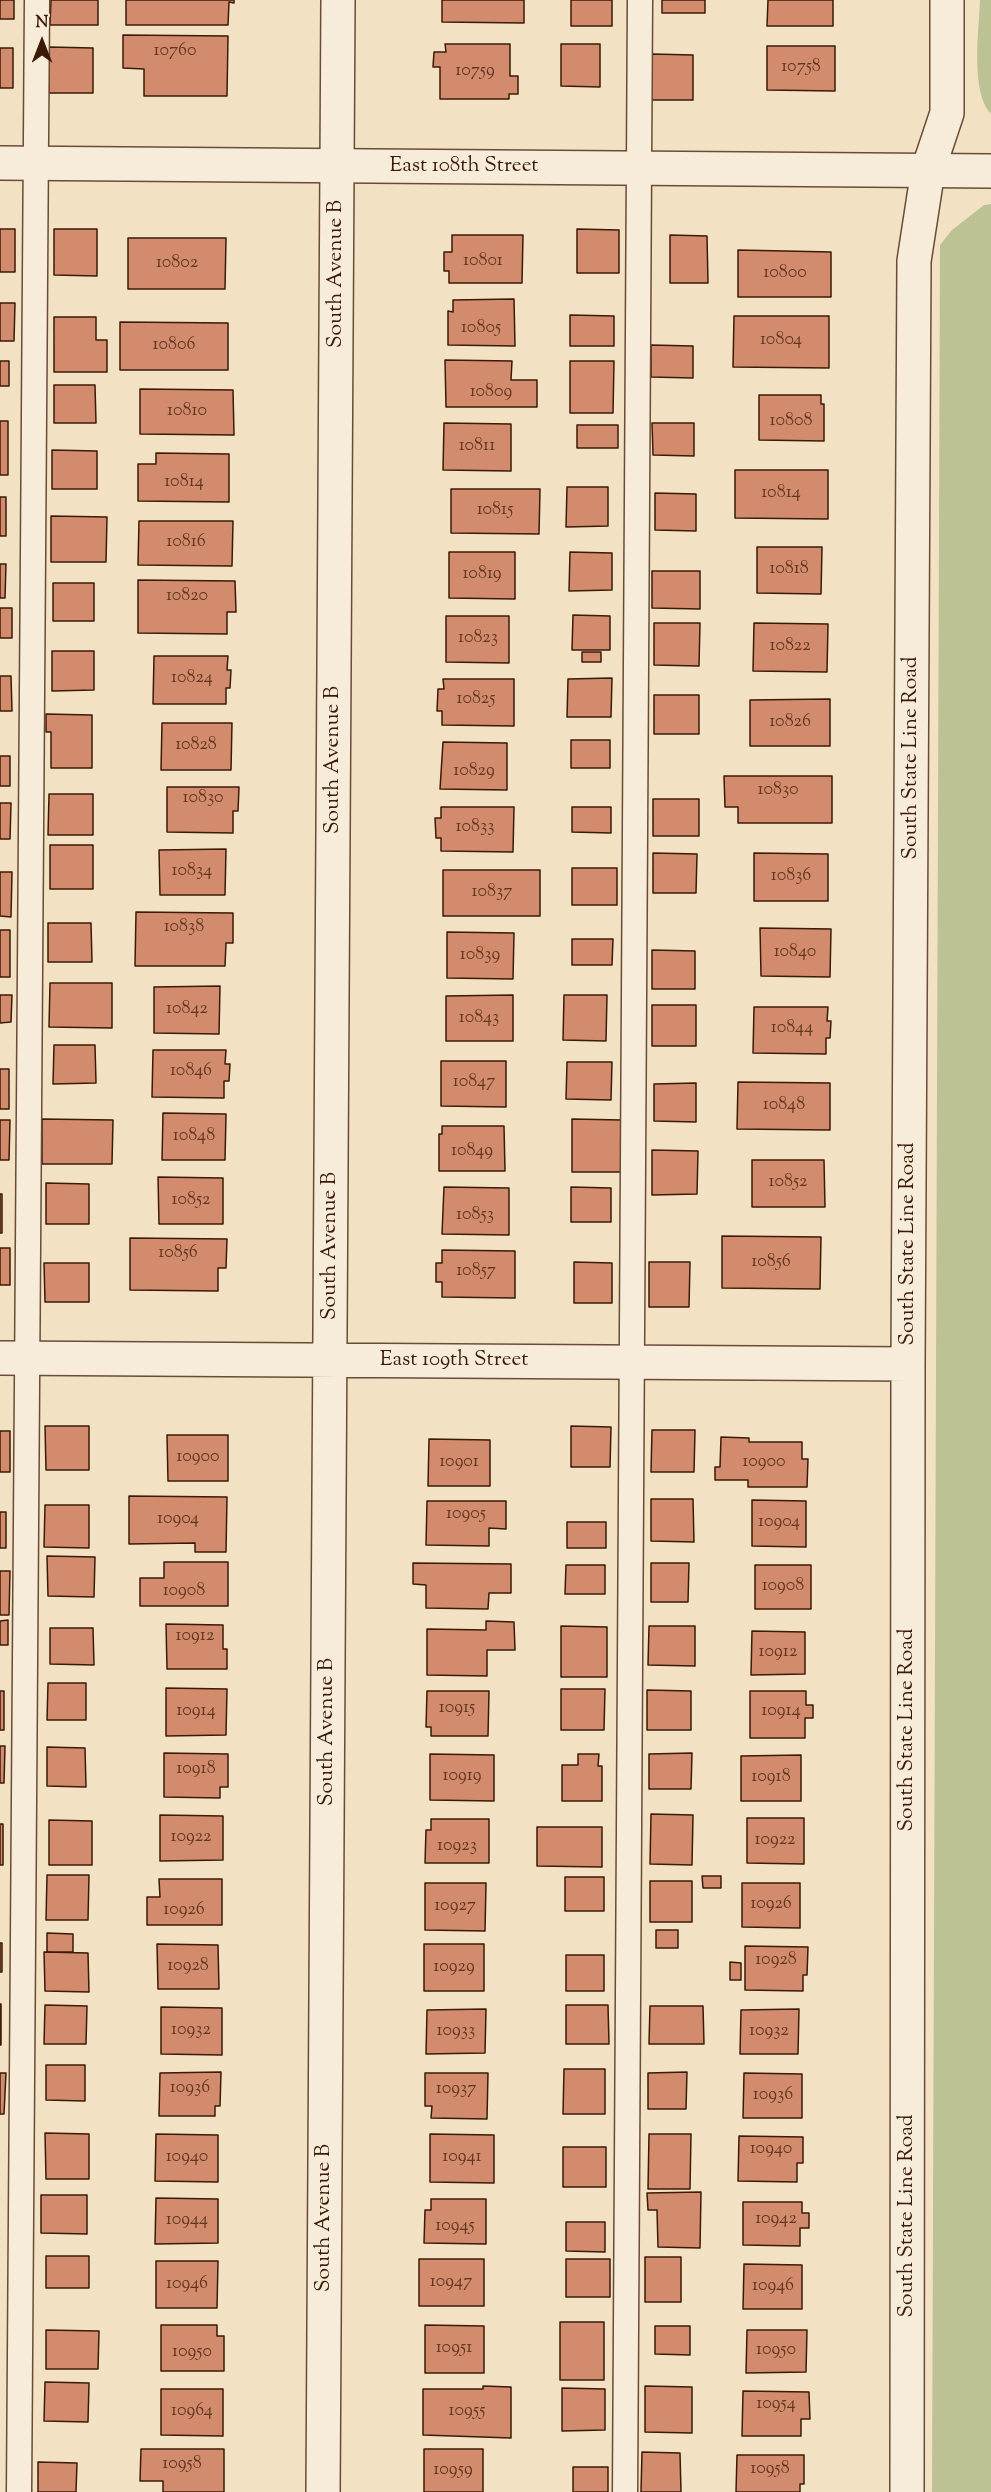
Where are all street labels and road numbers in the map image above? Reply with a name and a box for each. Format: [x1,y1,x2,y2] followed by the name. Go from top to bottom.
[389,154,539,180] street label: East 108th Street
[324,200,350,348] street label: South Avenue B
[899,657,925,859] street label: South State Line Road
[321,686,347,834] street label: South Avenue B
[896,1143,922,1345] street label: South State Line Road
[318,1172,344,1320] street label: South Avenue B
[380,1348,528,1374] street label: East 109th Street
[895,1629,921,1831] street label: South State Line Road
[315,1658,341,1806] street label: South Avenue B
[895,2115,921,2317] street label: South State Line Road
[312,2144,338,2292] street label: South Avenue B

